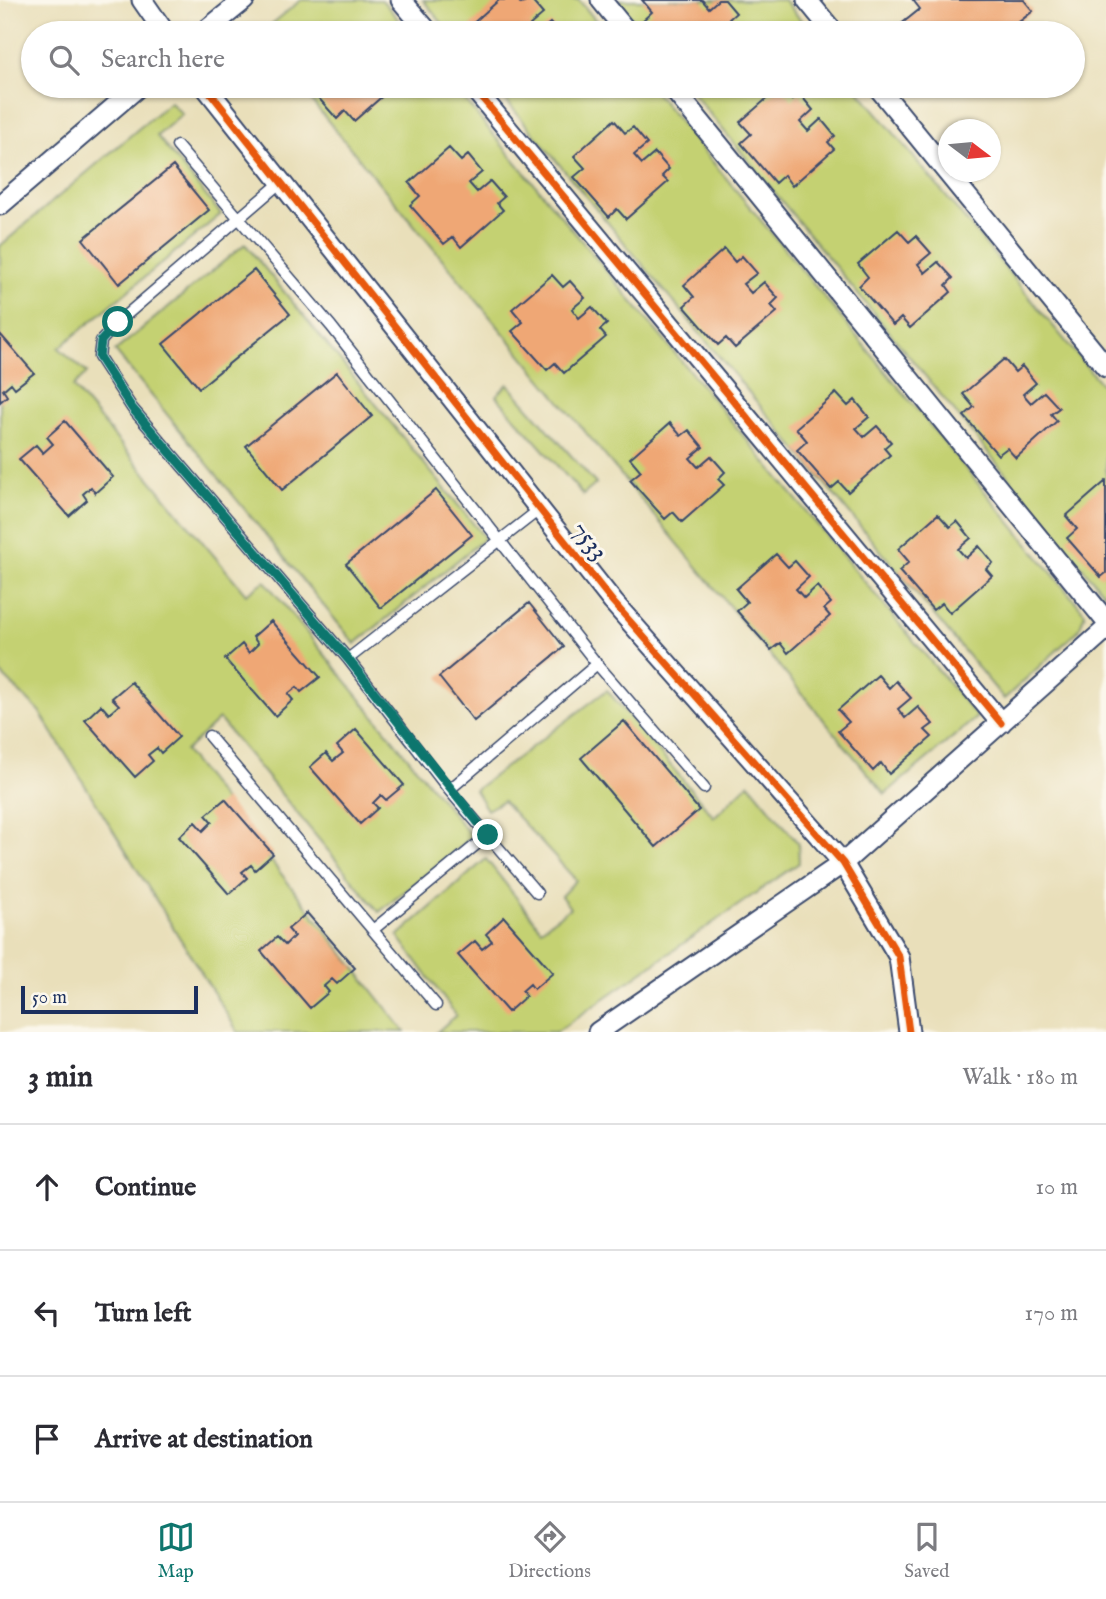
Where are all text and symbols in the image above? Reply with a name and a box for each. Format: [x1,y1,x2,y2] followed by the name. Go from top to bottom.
[21,21,1085,98] search box
[45,41,83,79] icon: search
[101,43,225,76] text: Search here
[938,119,1001,182] north arrow
[102,306,133,337] route start
[564,515,615,567] street label: 7533
[472,819,503,850] route end
[21,983,198,1015] scale bar
[32,986,67,1010] text: 50 m
[28,1059,93,1097] text: 3 min
[962,1063,1078,1092] text: Walk · 180 m
[28,1168,66,1206] icon: ahead
[95,1171,196,1204] text: Continue
[1035,1173,1078,1202] text: 10 m
[28,1294,66,1332] icon: left
[95,1297,192,1330] text: Turn left
[1025,1299,1078,1328] text: 170 m
[28,1420,66,1458] icon: arrive
[95,1423,313,1456] text: Arrive at destination
[157,1518,195,1584] tab: Map
[508,1518,591,1584] tab: Directions
[904,1518,949,1584] tab: Saved

